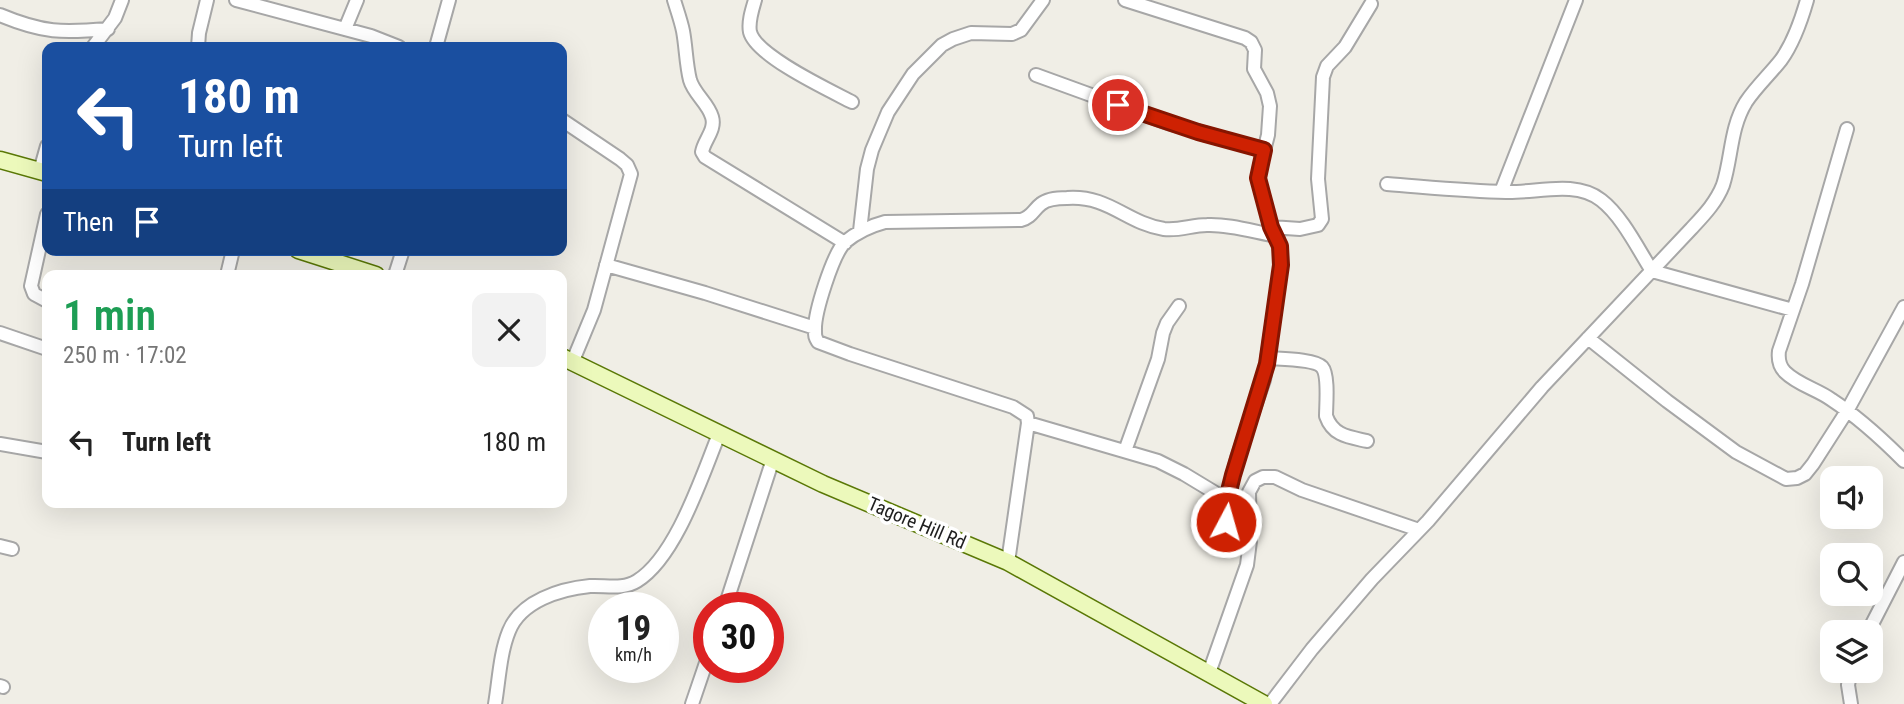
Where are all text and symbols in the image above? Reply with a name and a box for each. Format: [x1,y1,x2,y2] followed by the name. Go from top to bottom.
[178,68,300,125] text: 180 m
[63,70,154,161] icon: left
[1088,75,1148,135] pin
[1099,86,1137,124] icon: arrive
[178,127,283,165] text: Turn left
[128,203,166,241] icon: arrive
[63,207,114,237] text: Then
[63,291,156,340] text: 1 min
[472,293,546,367] button: close
[63,342,187,369] text: 250 m · 17:02
[63,423,101,461] icon: left
[122,427,211,457] text: Turn left
[482,427,546,457] text: 180 m
[1820,466,1883,683] map controls
[1820,466,1883,529] button: sound
[1189,485,1263,559] position arrow
[864,492,970,554] street label: Tagore Hill Rd
[1820,543,1883,606] button: search
[693,592,784,683] speed limit sign: 30
[616,608,651,649] text: 19
[1820,620,1883,683] button: layers
[615,644,652,665] text: km/h

